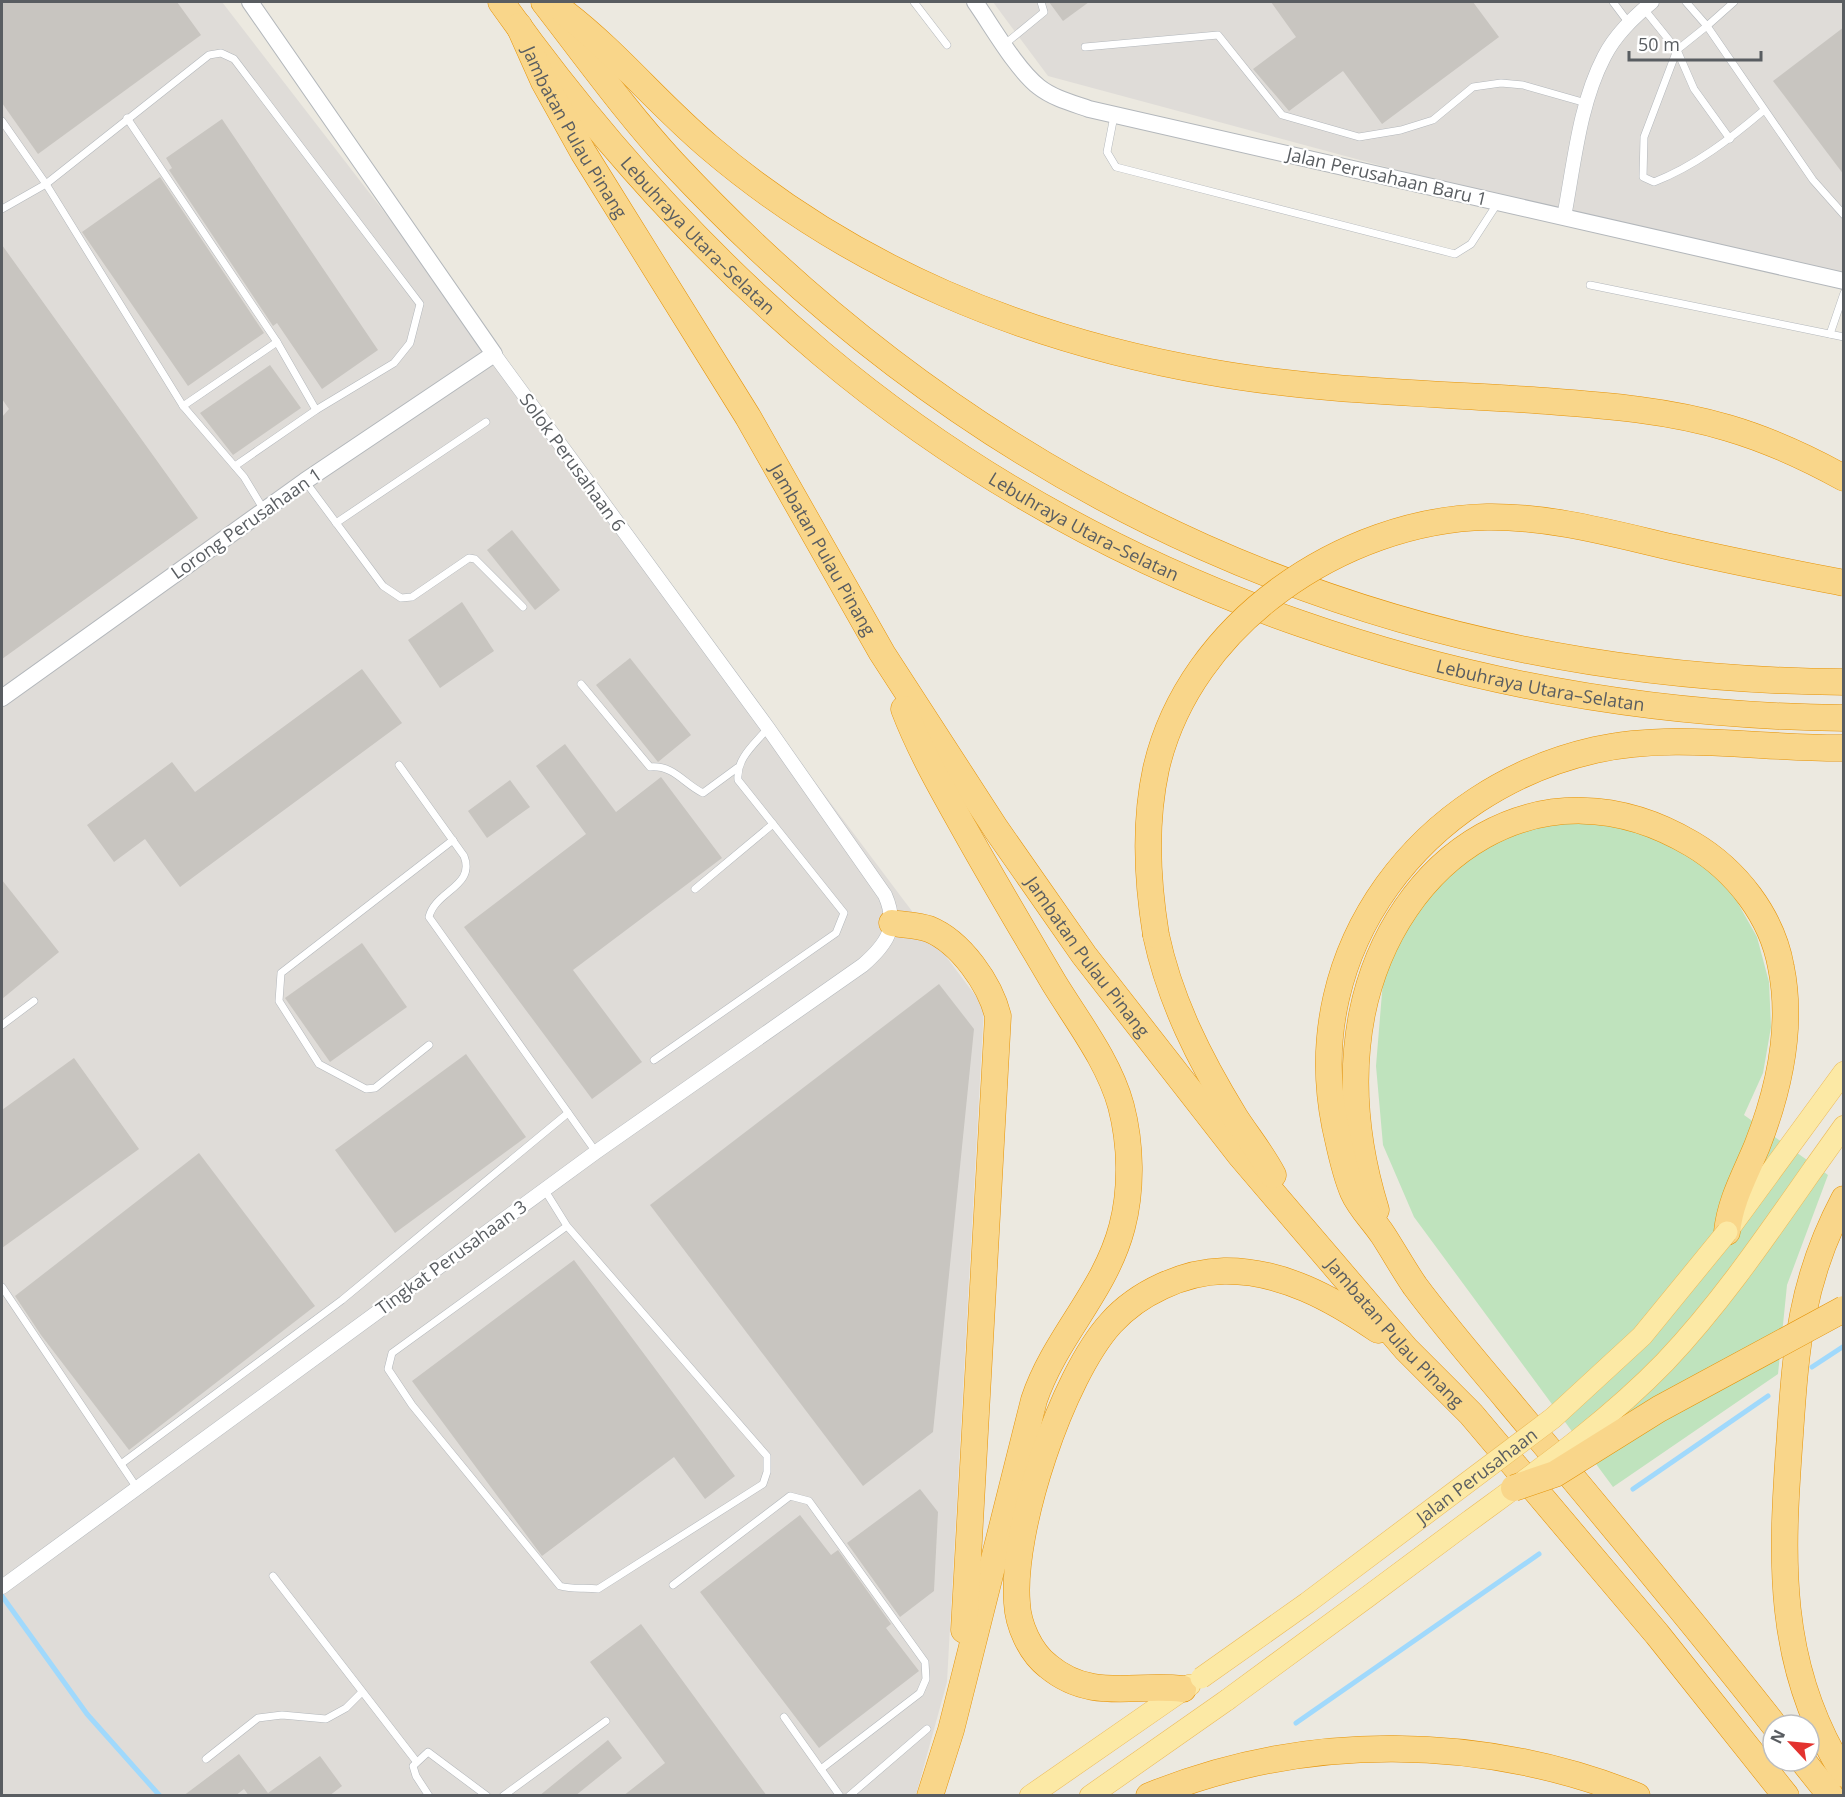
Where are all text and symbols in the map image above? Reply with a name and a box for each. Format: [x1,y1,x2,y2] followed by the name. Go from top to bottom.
[1629,24,1761,62] scale bar
[1638,32,1680,56] text: 50 m
[517,40,633,223] street label: Jambatan Pulau Pinang
[1283,141,1489,211] street label: Jalan Perusahaan Baru 1
[616,151,781,319] street label: Lebuhraya Utara–Selatan
[515,388,631,536] street label: Solok Perusahaan 6
[764,457,882,640] street label: Jambatan Pulau Pinang
[166,462,326,584] street label: Lorong Perusahaan 1
[984,466,1183,586] street label: Lebuhraya Utara–Selatan
[1434,653,1646,716] street label: Lebuhraya Utara–Selatan
[1019,870,1156,1042] street label: Jambatan Pulau Pinang
[371,1194,531,1320] street label: Tingkat Perusahaan 3
[1320,1251,1470,1413] street label: Jambatan Pulau Pinang
[1410,1422,1542,1530] street label: Jalan Perusahaan
[1761,1713,1821,1773] north arrow
[1765,1726,1790,1747] text: N

